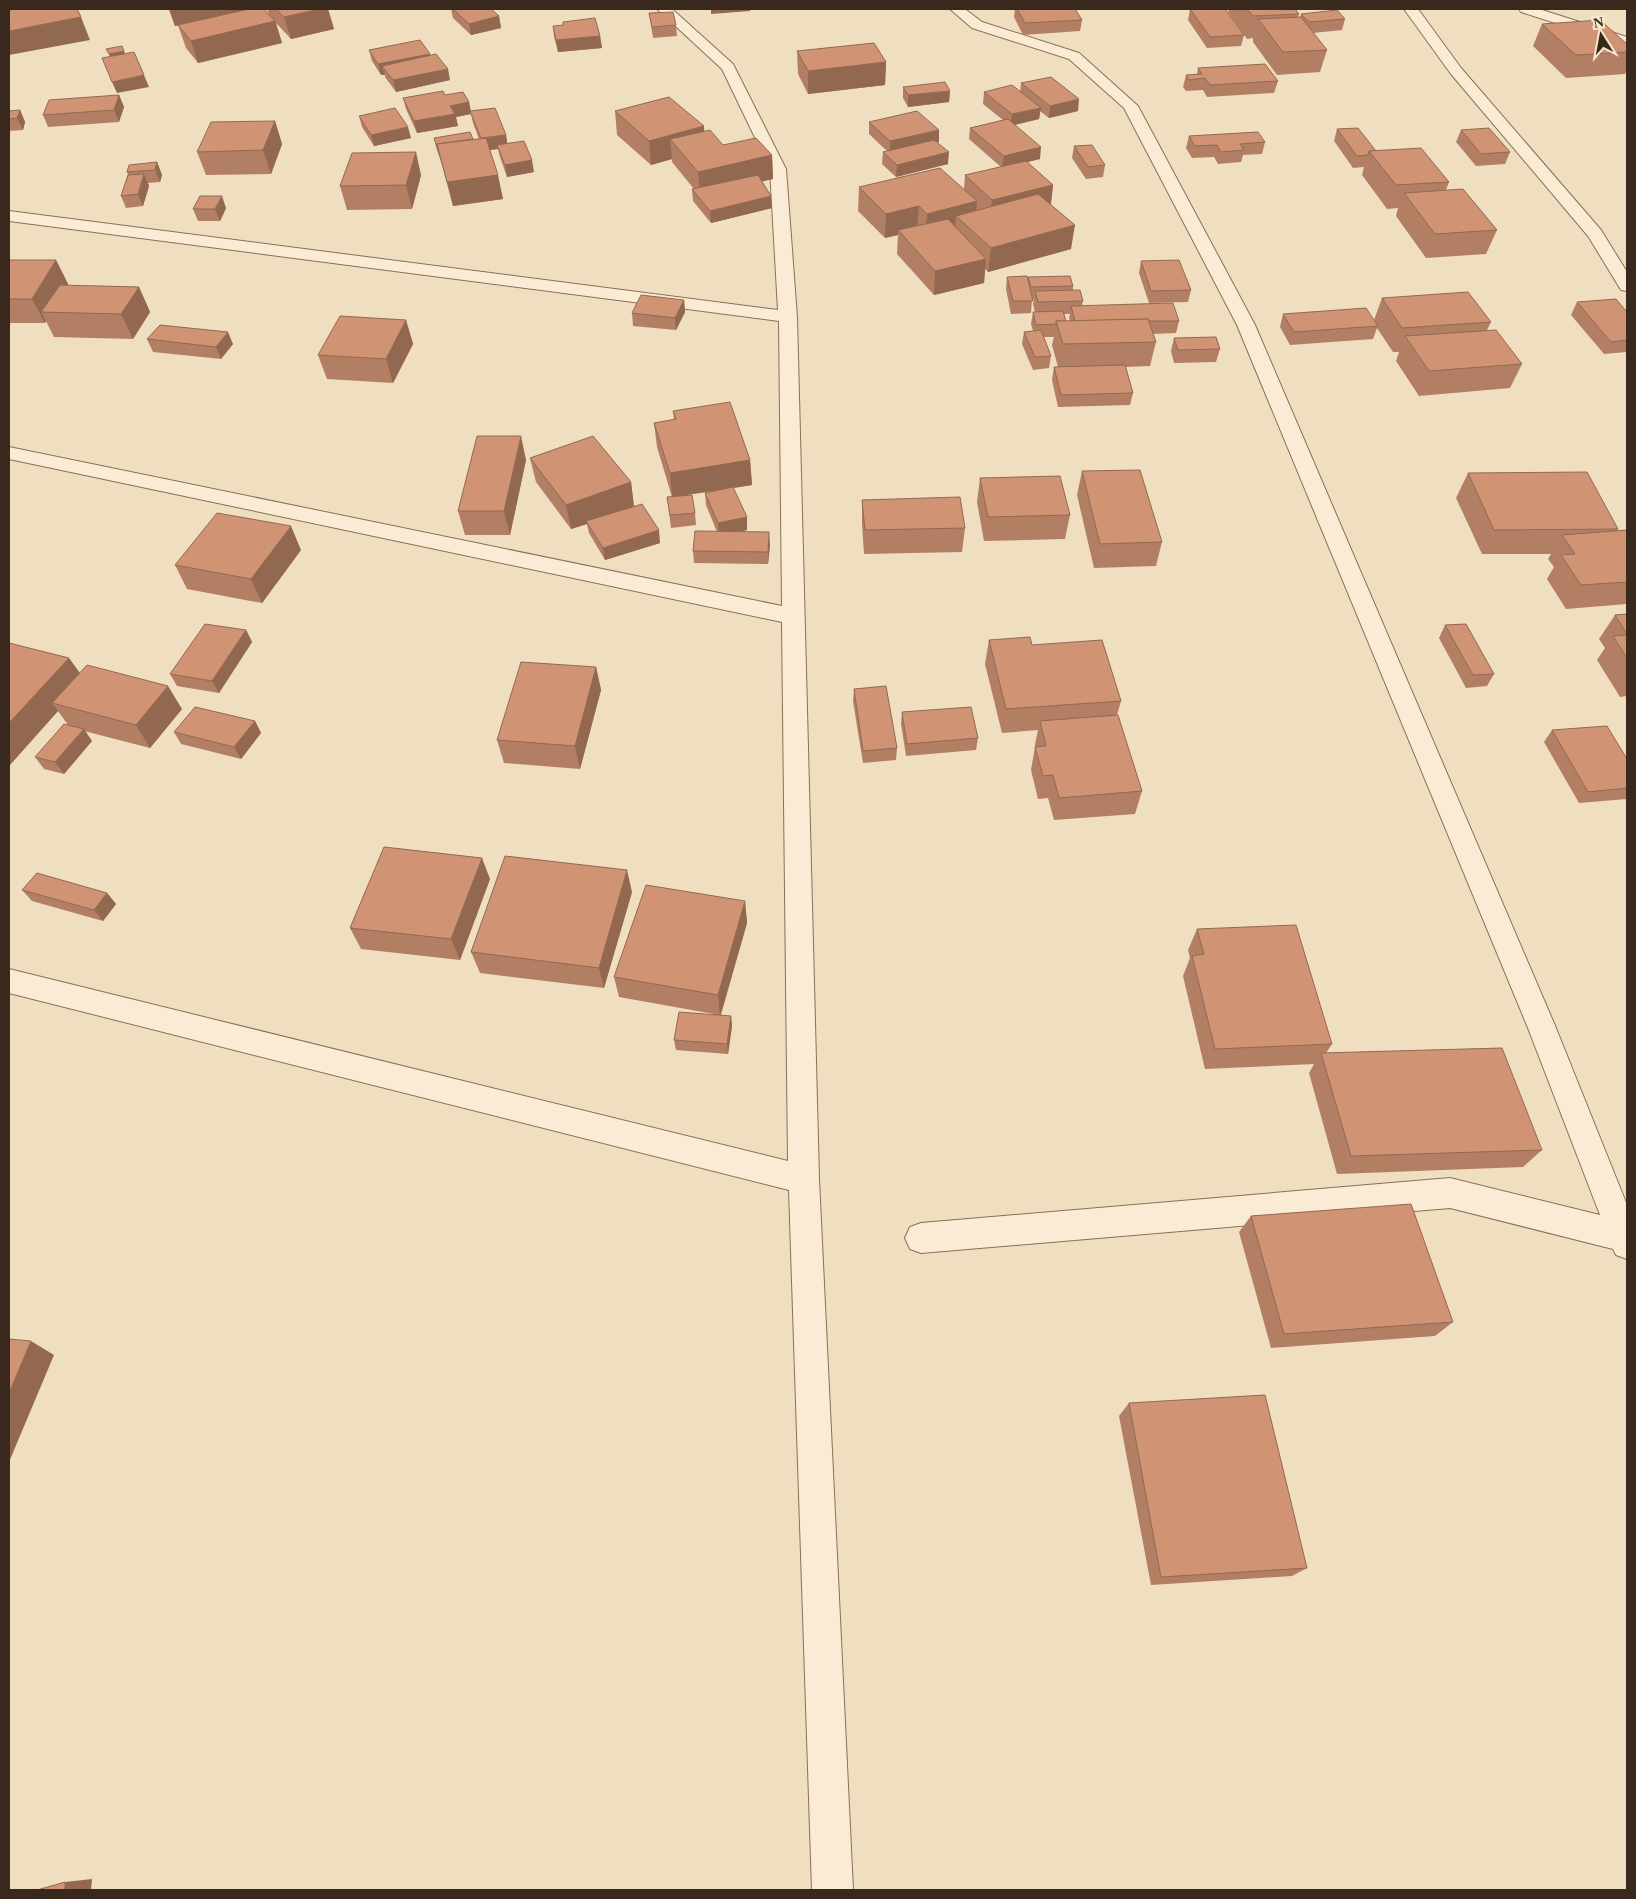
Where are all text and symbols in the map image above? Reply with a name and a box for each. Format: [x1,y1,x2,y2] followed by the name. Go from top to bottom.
[1576,10,1626,60] north arrow
[1592,14,1605,31] text: N

